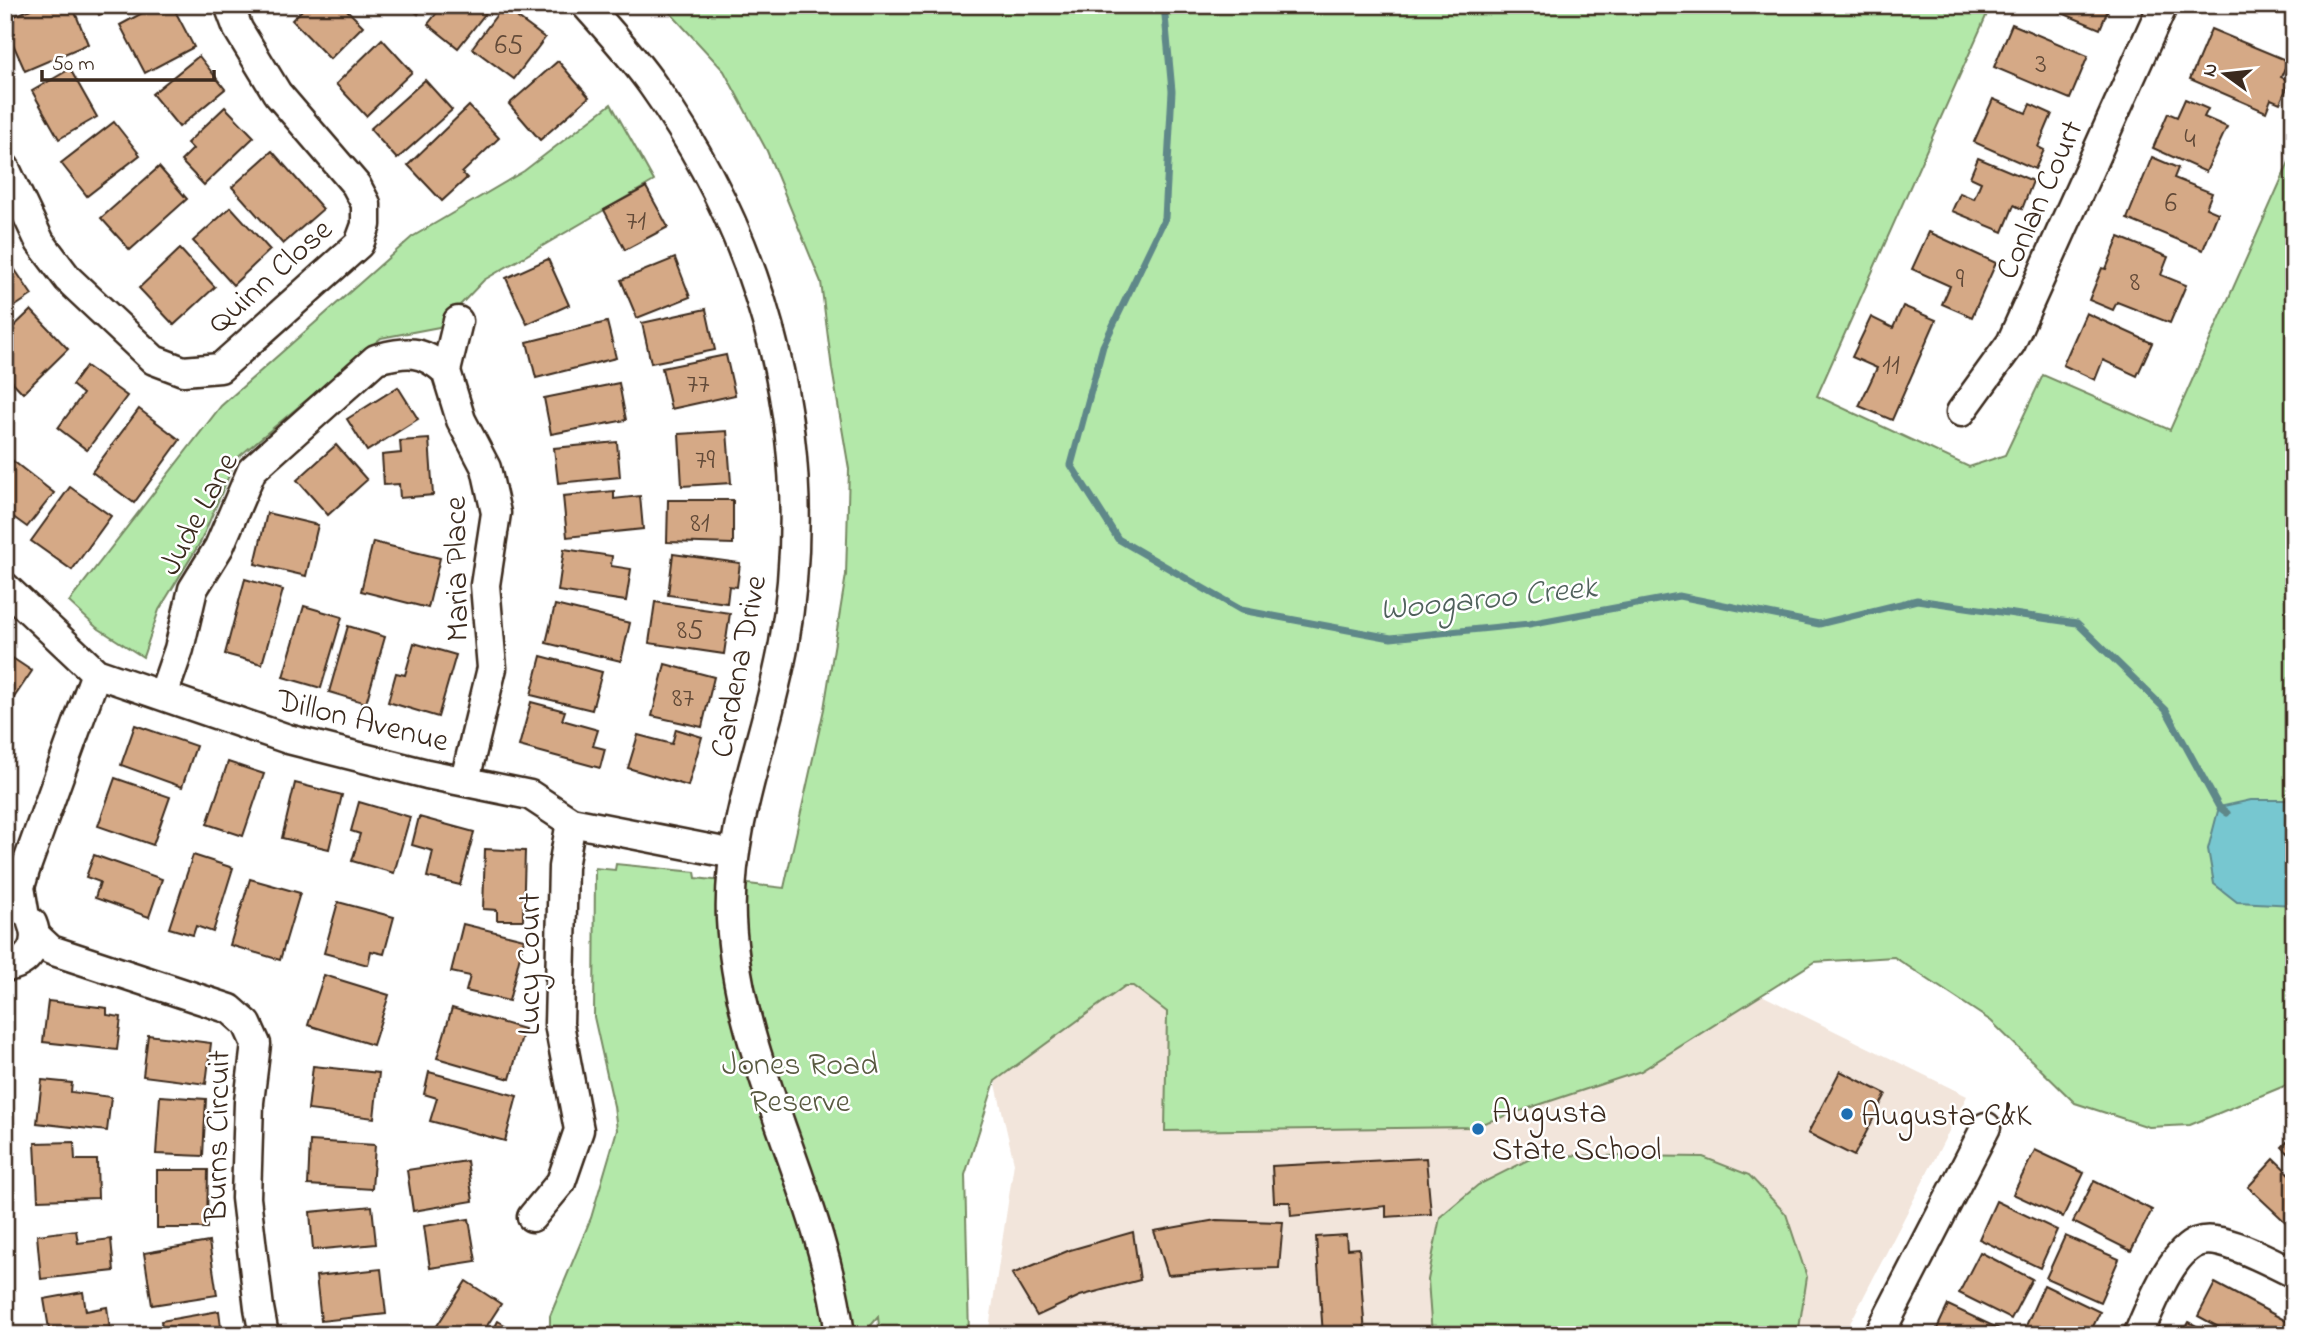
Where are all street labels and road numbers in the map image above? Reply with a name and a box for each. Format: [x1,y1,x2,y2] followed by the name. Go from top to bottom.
[1985,113,2097,287] street label: Conlan Court
[198,208,345,347] street label: Quinn Close
[148,444,252,585] street label: Jude Lane
[434,495,483,642] street label: Maria Place
[700,571,781,762] street label: Cardena Drive
[270,678,454,767] street label: Dillon Avenue
[508,892,555,1036] street label: Lucy Court
[194,1049,245,1223] street label: Burns Circuit

